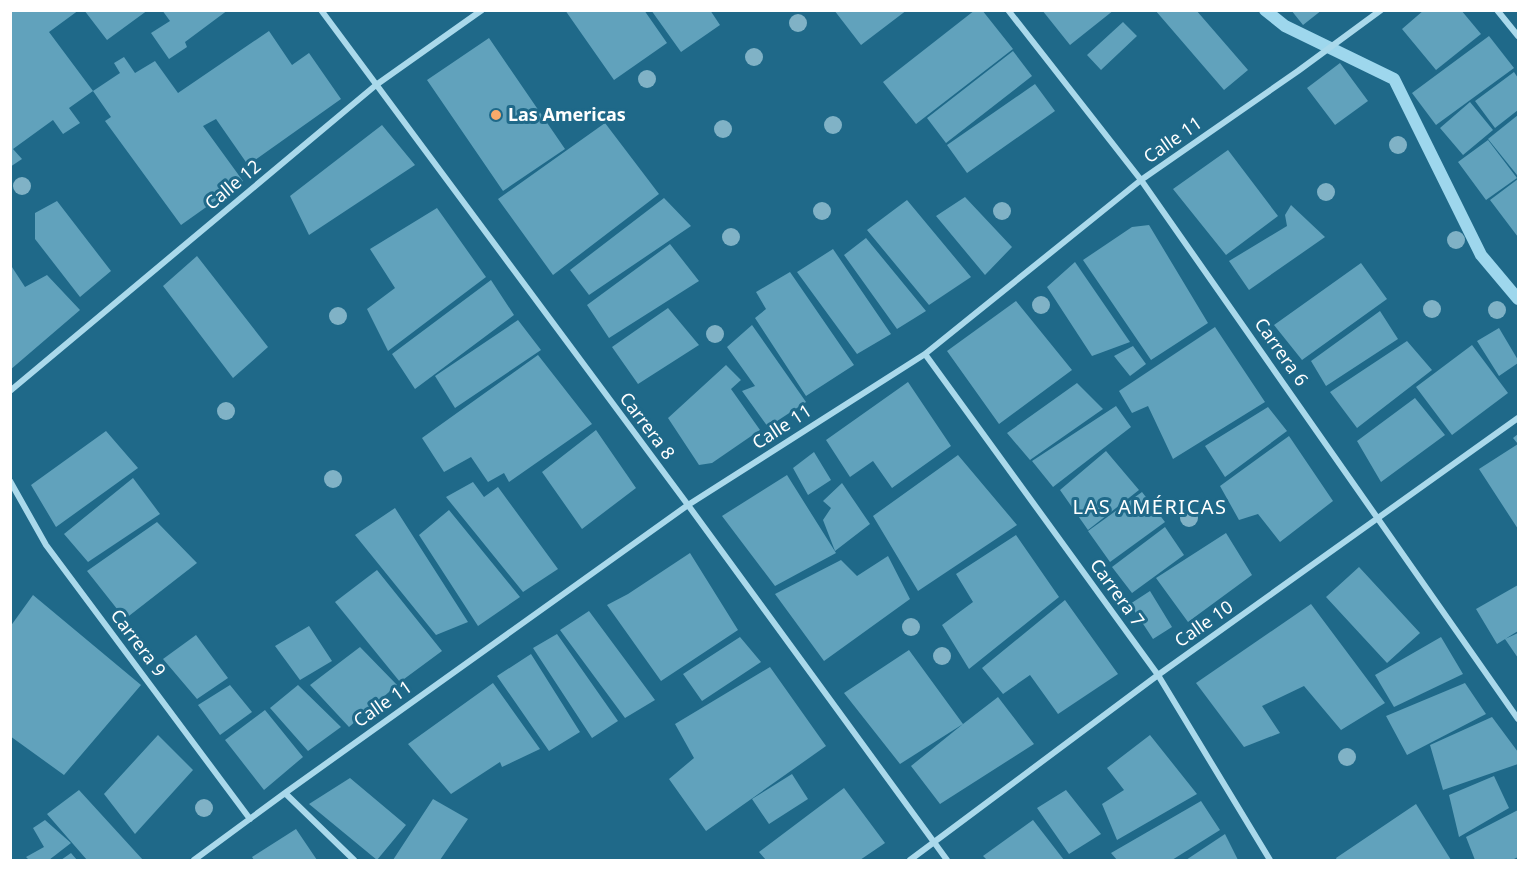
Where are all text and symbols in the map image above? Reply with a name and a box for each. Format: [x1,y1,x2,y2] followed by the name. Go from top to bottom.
[508,102,626,126] place label: Las Americas
[489,108,503,122] marker: Las Americas
[1138,110,1206,168] street label: Calle 11
[199,154,265,215] street label: Calle 12
[1250,312,1314,390] street label: Carrera 6
[615,387,681,464] street label: Carrera 8
[747,398,816,454] street label: Calle 11
[1072,493,1228,520] district label: LAS AMÉRICAS
[1085,554,1151,631] street label: Carrera 7
[1169,594,1237,652] street label: Calle 10
[106,604,172,681] street label: Carrera 9
[348,674,416,732] street label: Calle 11

